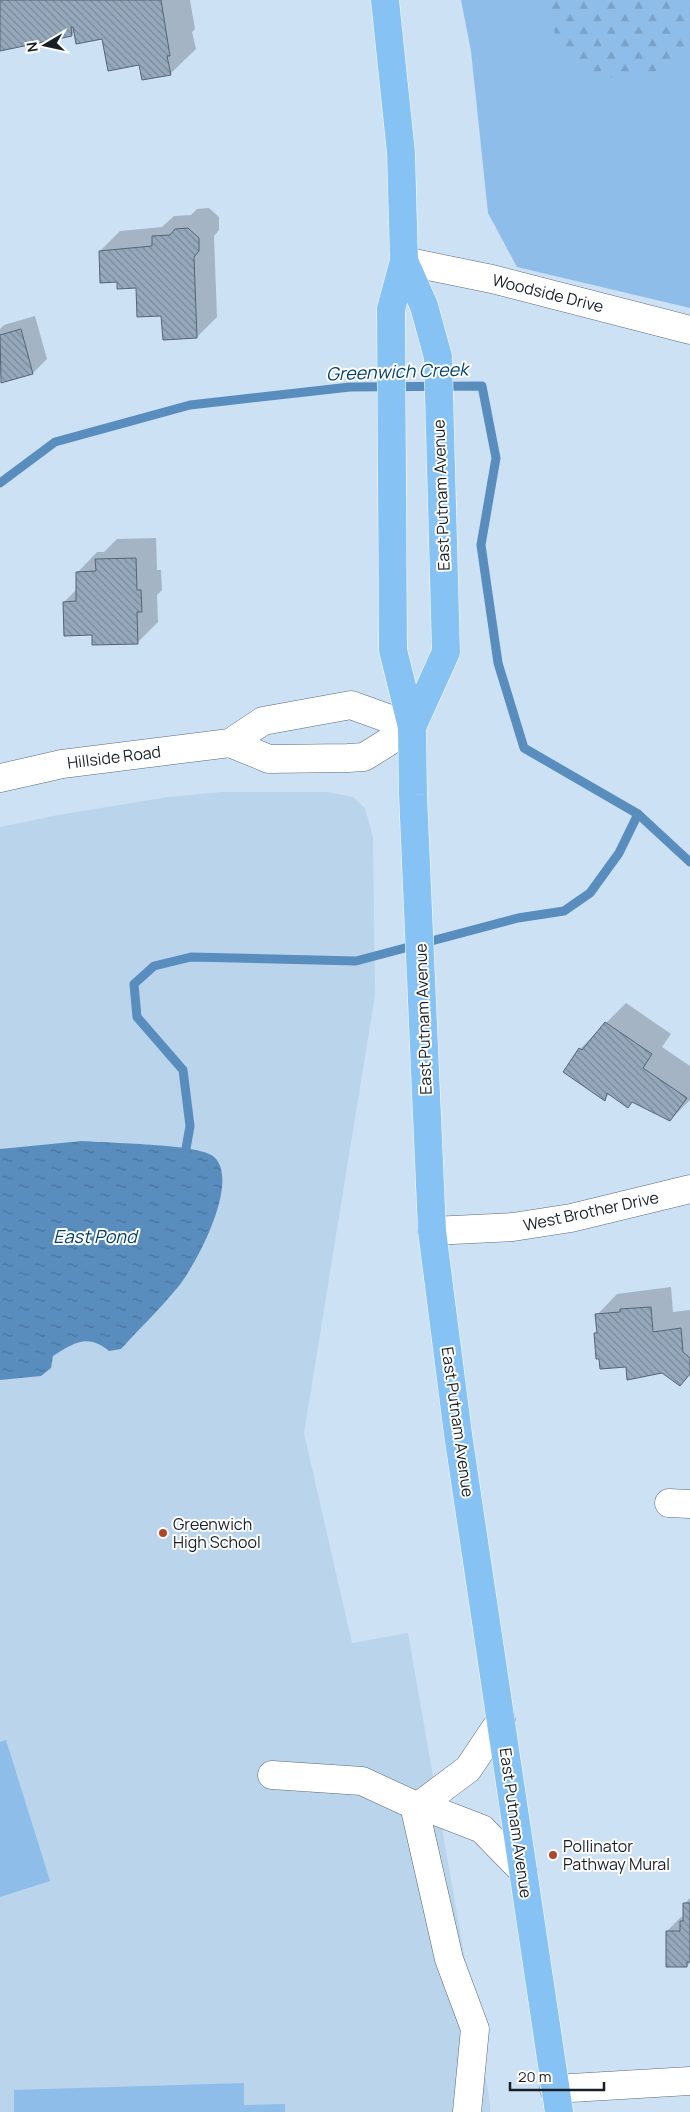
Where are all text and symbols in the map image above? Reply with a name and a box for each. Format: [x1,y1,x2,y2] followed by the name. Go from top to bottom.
[20,20,70,70] north arrow
[21,41,42,54] text: N
[490,269,606,317] street label: Woodside Drive
[326,356,471,385] water label: Greenwich Creek
[427,419,455,571] street label: East Putnam Avenue
[66,740,162,774] street label: Hillside Road
[409,943,437,1095] street label: East Putnam Avenue
[521,1186,661,1236] street label: West Brother Drive
[53,1224,139,1248] water label: East Pond
[437,1345,479,1499] street label: East Putnam Avenue
[173,1513,261,1553] place label: Greenwich High School
[157,1527,169,1539] marker: Greenwich High School
[495,1746,537,1900] street label: East Putnam Avenue
[563,1835,670,1875] place label: Pollinator Pathway Mural
[547,1849,559,1861] marker: Pollinator Pathway Mural
[510,2060,604,2092] scale bar
[518,2066,551,2087] text: 20 m

